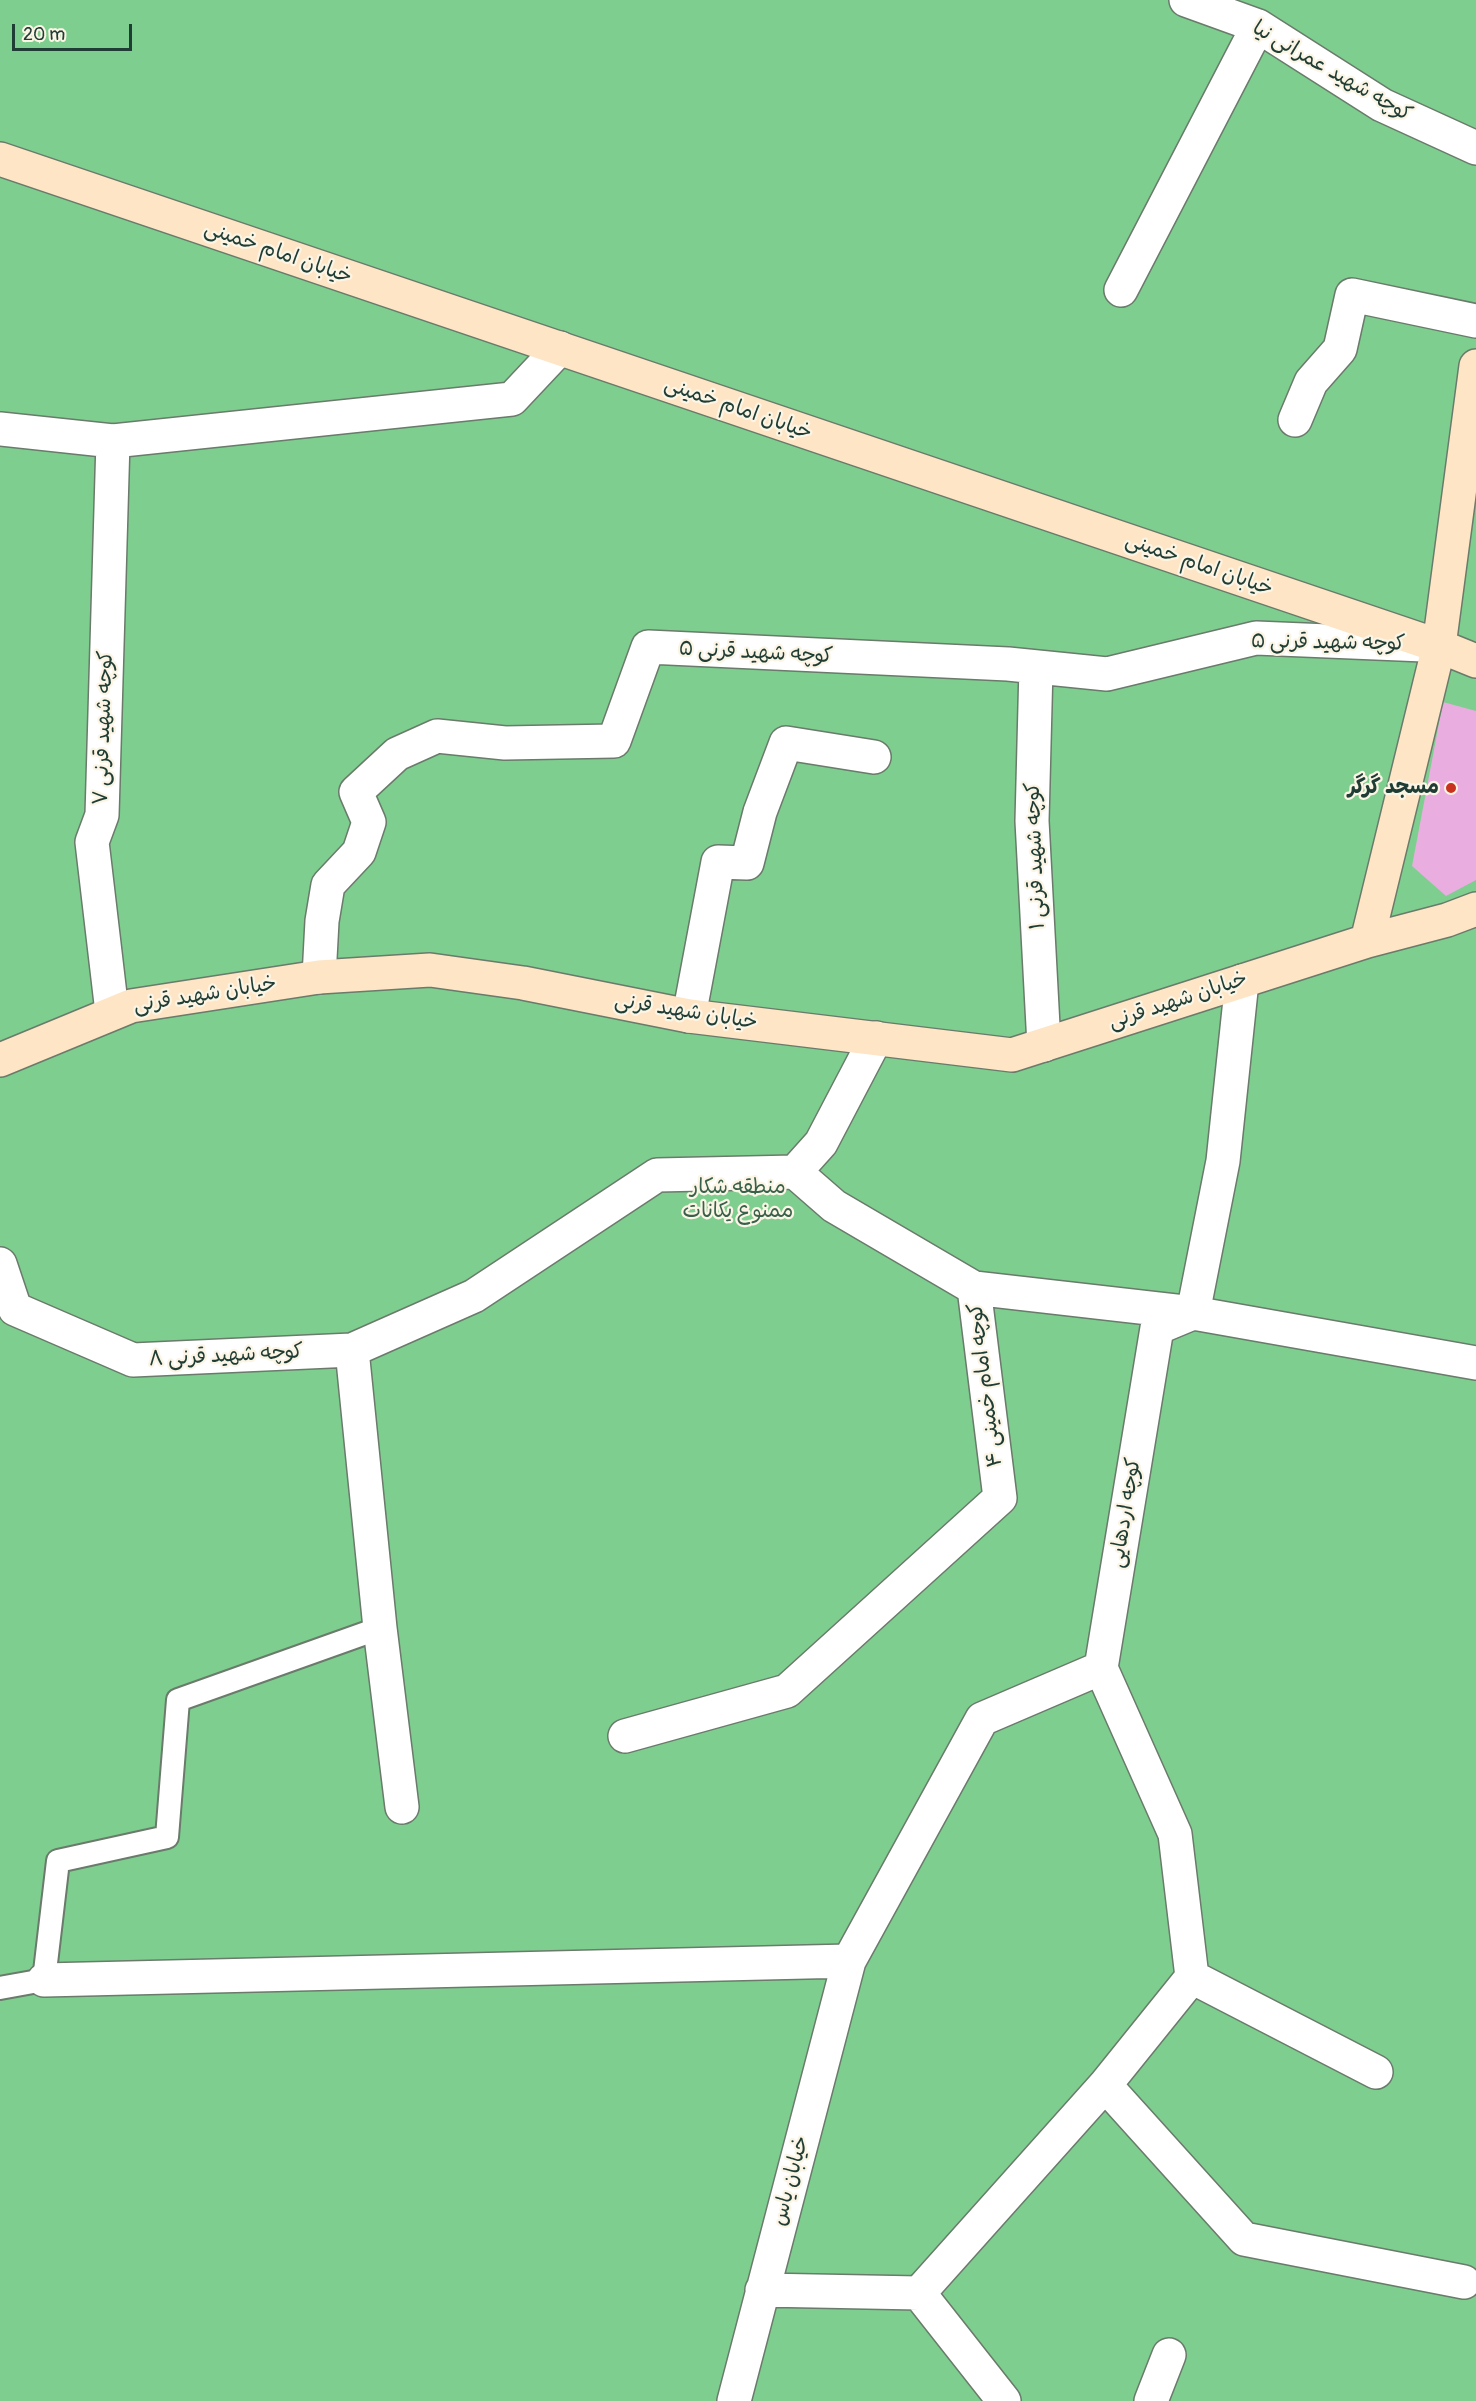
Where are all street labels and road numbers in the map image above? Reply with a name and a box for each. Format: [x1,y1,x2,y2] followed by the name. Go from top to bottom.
[1248,16,1416,128] street label: کوچه شهید عمرانی نیا
[201,216,355,290] street label: خیابان امام خمینی
[661,372,815,446] street label: خیابان امام خمینی
[1122,528,1276,602] street label: خیابان امام خمینی
[1251,629,1405,657] street label: کوچه شهید قرنی ۵
[678,636,834,670] street label: کوچه شهید قرنی ۵
[89,650,119,806] street label: کوچه شهید قرنی ۷
[1021,782,1051,930] street label: کوچه شهید قرنی ۱
[1105,967,1251,1035] street label: خیابان شهید قرنی
[132,971,278,1019] street label: خیابان شهید قرنی
[613,988,759,1036] street label: خیابان شهید قرنی
[963,1301,1009,1469] street label: کوچه امام خمینی ۴
[148,1339,304,1373] street label: کوچه شهید قرنی ۸
[1105,1456,1147,1570] street label: کوچه اردهایی
[767,2133,815,2229] street label: خیابان یاس

